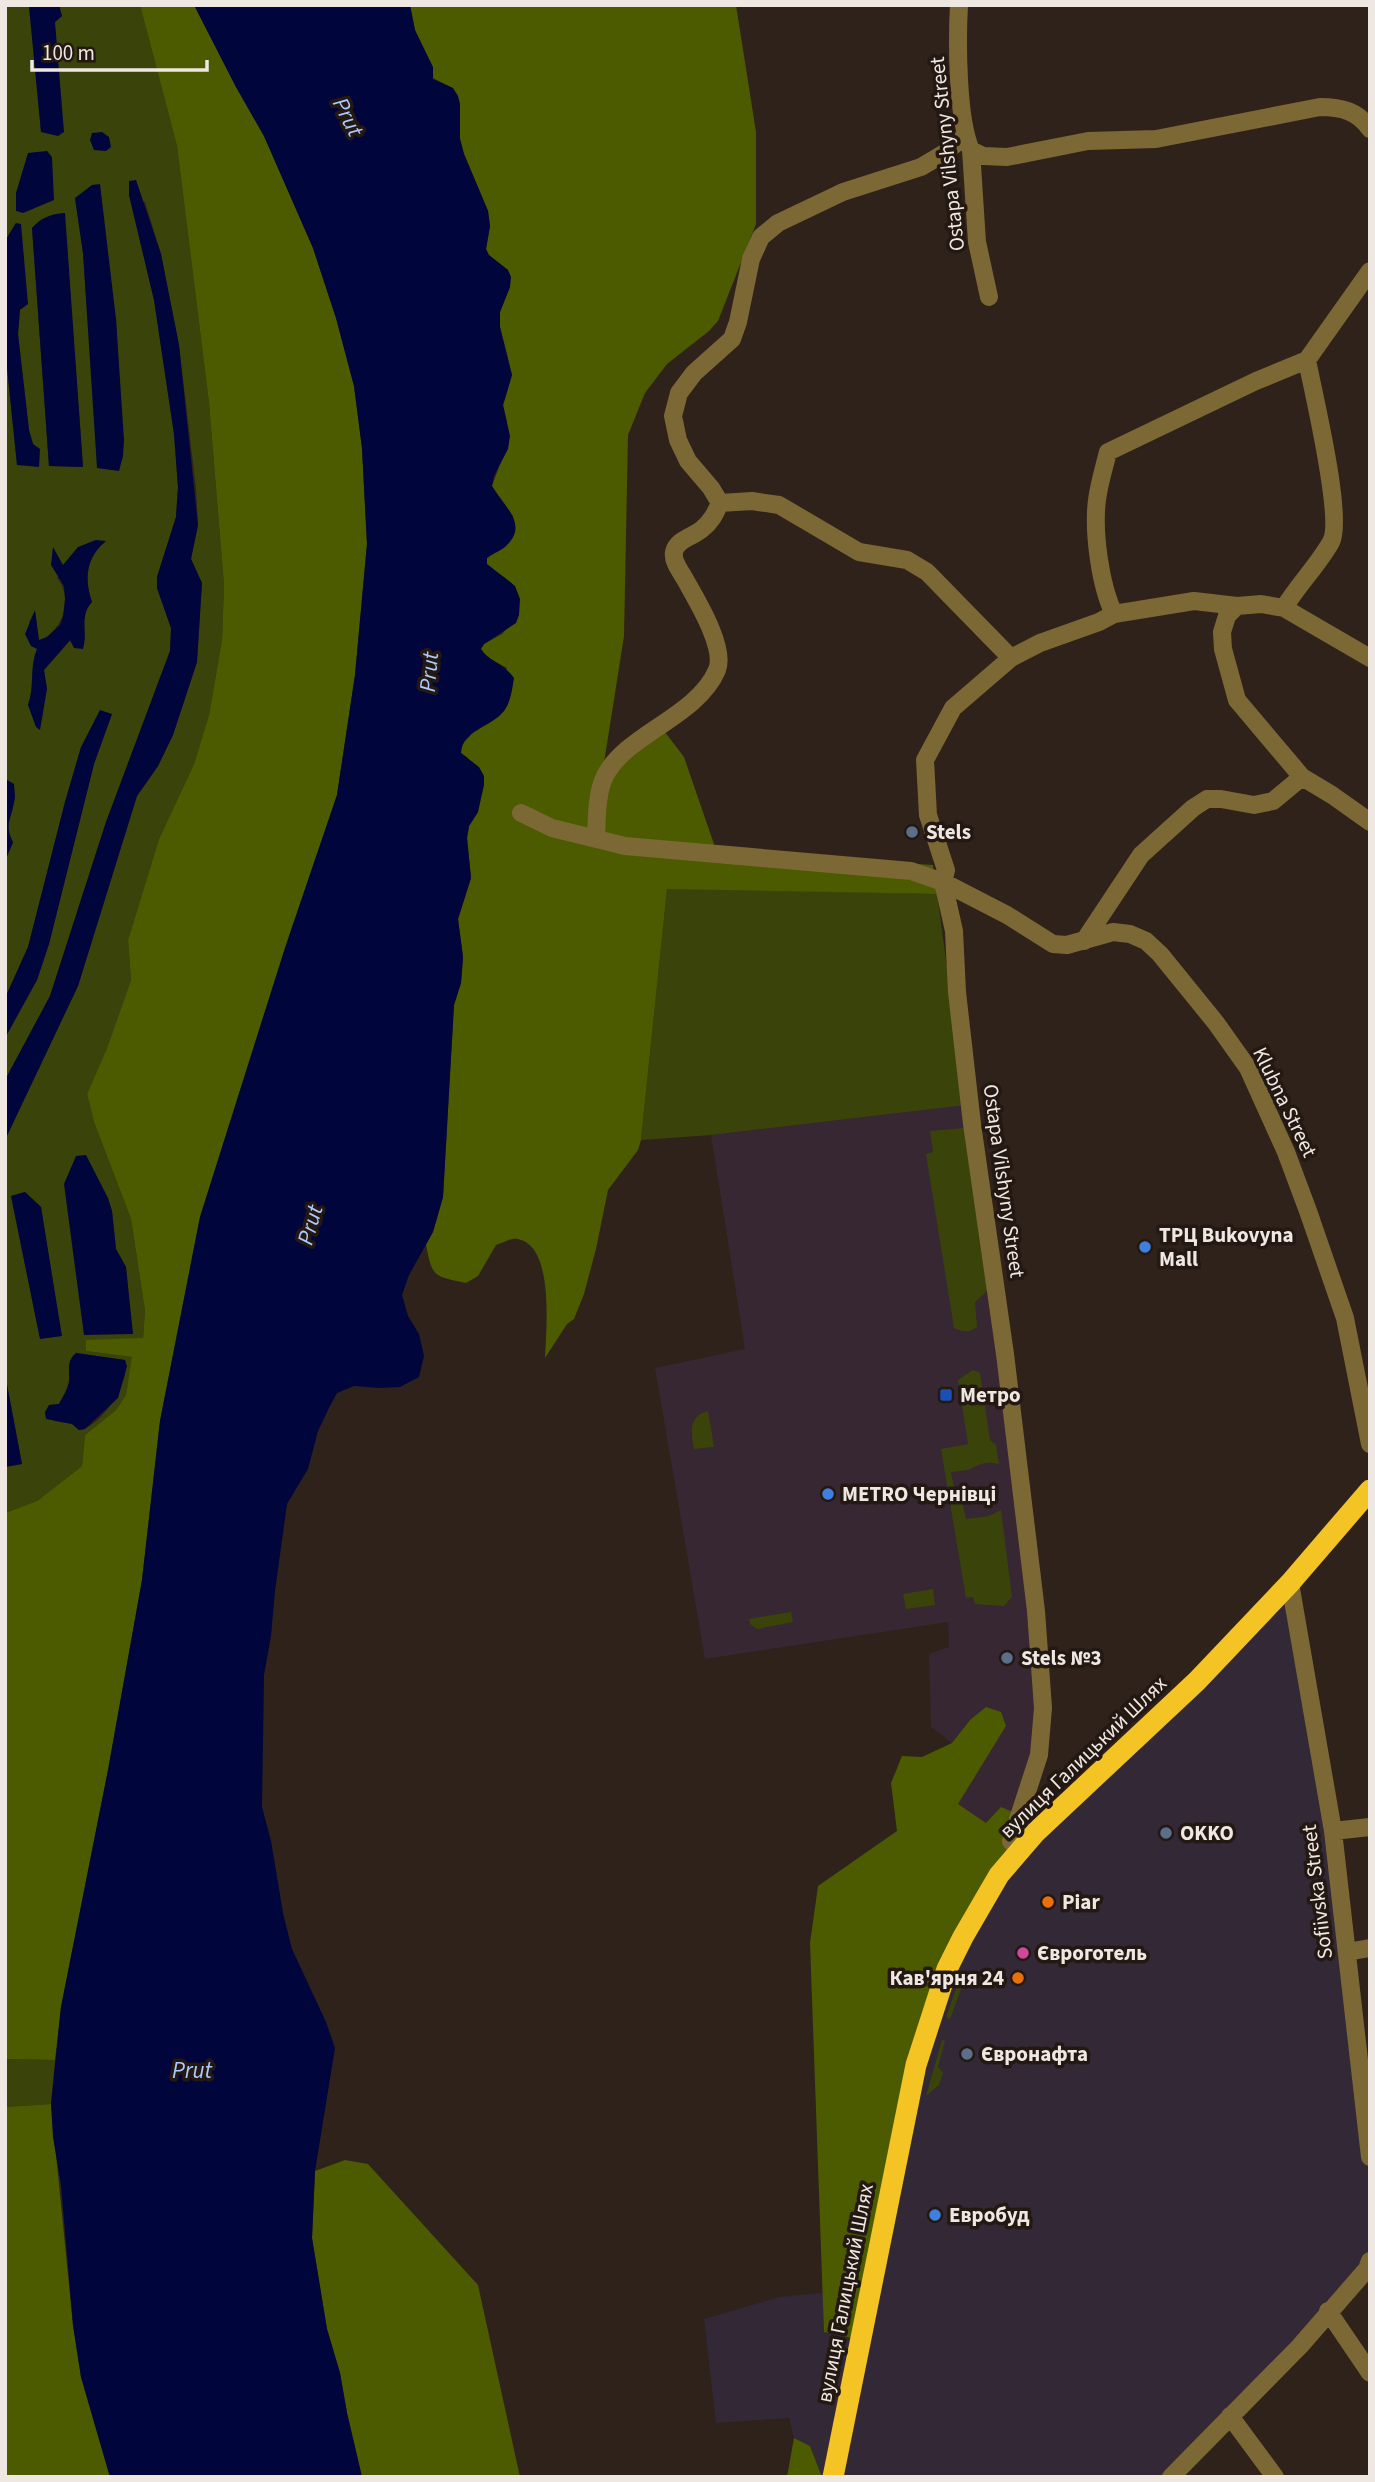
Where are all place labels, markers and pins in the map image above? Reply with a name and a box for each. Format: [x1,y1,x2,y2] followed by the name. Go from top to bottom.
[926,817,971,847] place label: Stels
[904,824,920,840] marker: Stels
[1159,1220,1293,1274] place label: ТРЦ Bukovyna Mall
[1137,1239,1153,1255] marker: ТРЦ Bukovyna Mall
[960,1380,1021,1410] place label: Метро
[938,1387,954,1403] marker: Метро
[842,1479,996,1509] place label: METRO Чернівці
[820,1486,836,1502] marker: METRO Чернівці
[1021,1643,1102,1673] place label: Stels №3
[999,1650,1015,1666] marker: Stels №3
[1180,1818,1234,1848] place label: OKKO
[1158,1825,1174,1841] marker: OKKO
[1062,1887,1100,1917] place label: Piar
[1040,1894,1056,1910] marker: Piar
[1037,1938,1147,1968] place label: Євроготель
[1015,1945,1031,1961] marker: Євроготель
[890,1963,1004,1993] place label: Кав'ярня 24
[1010,1970,1026,1986] marker: Кав'ярня 24
[981,2039,1088,2069] place label: Євронафта
[959,2046,975,2062] marker: Євронафта
[949,2200,1030,2230] place label: Евробуд
[927,2207,943,2223] marker: Евробуд

